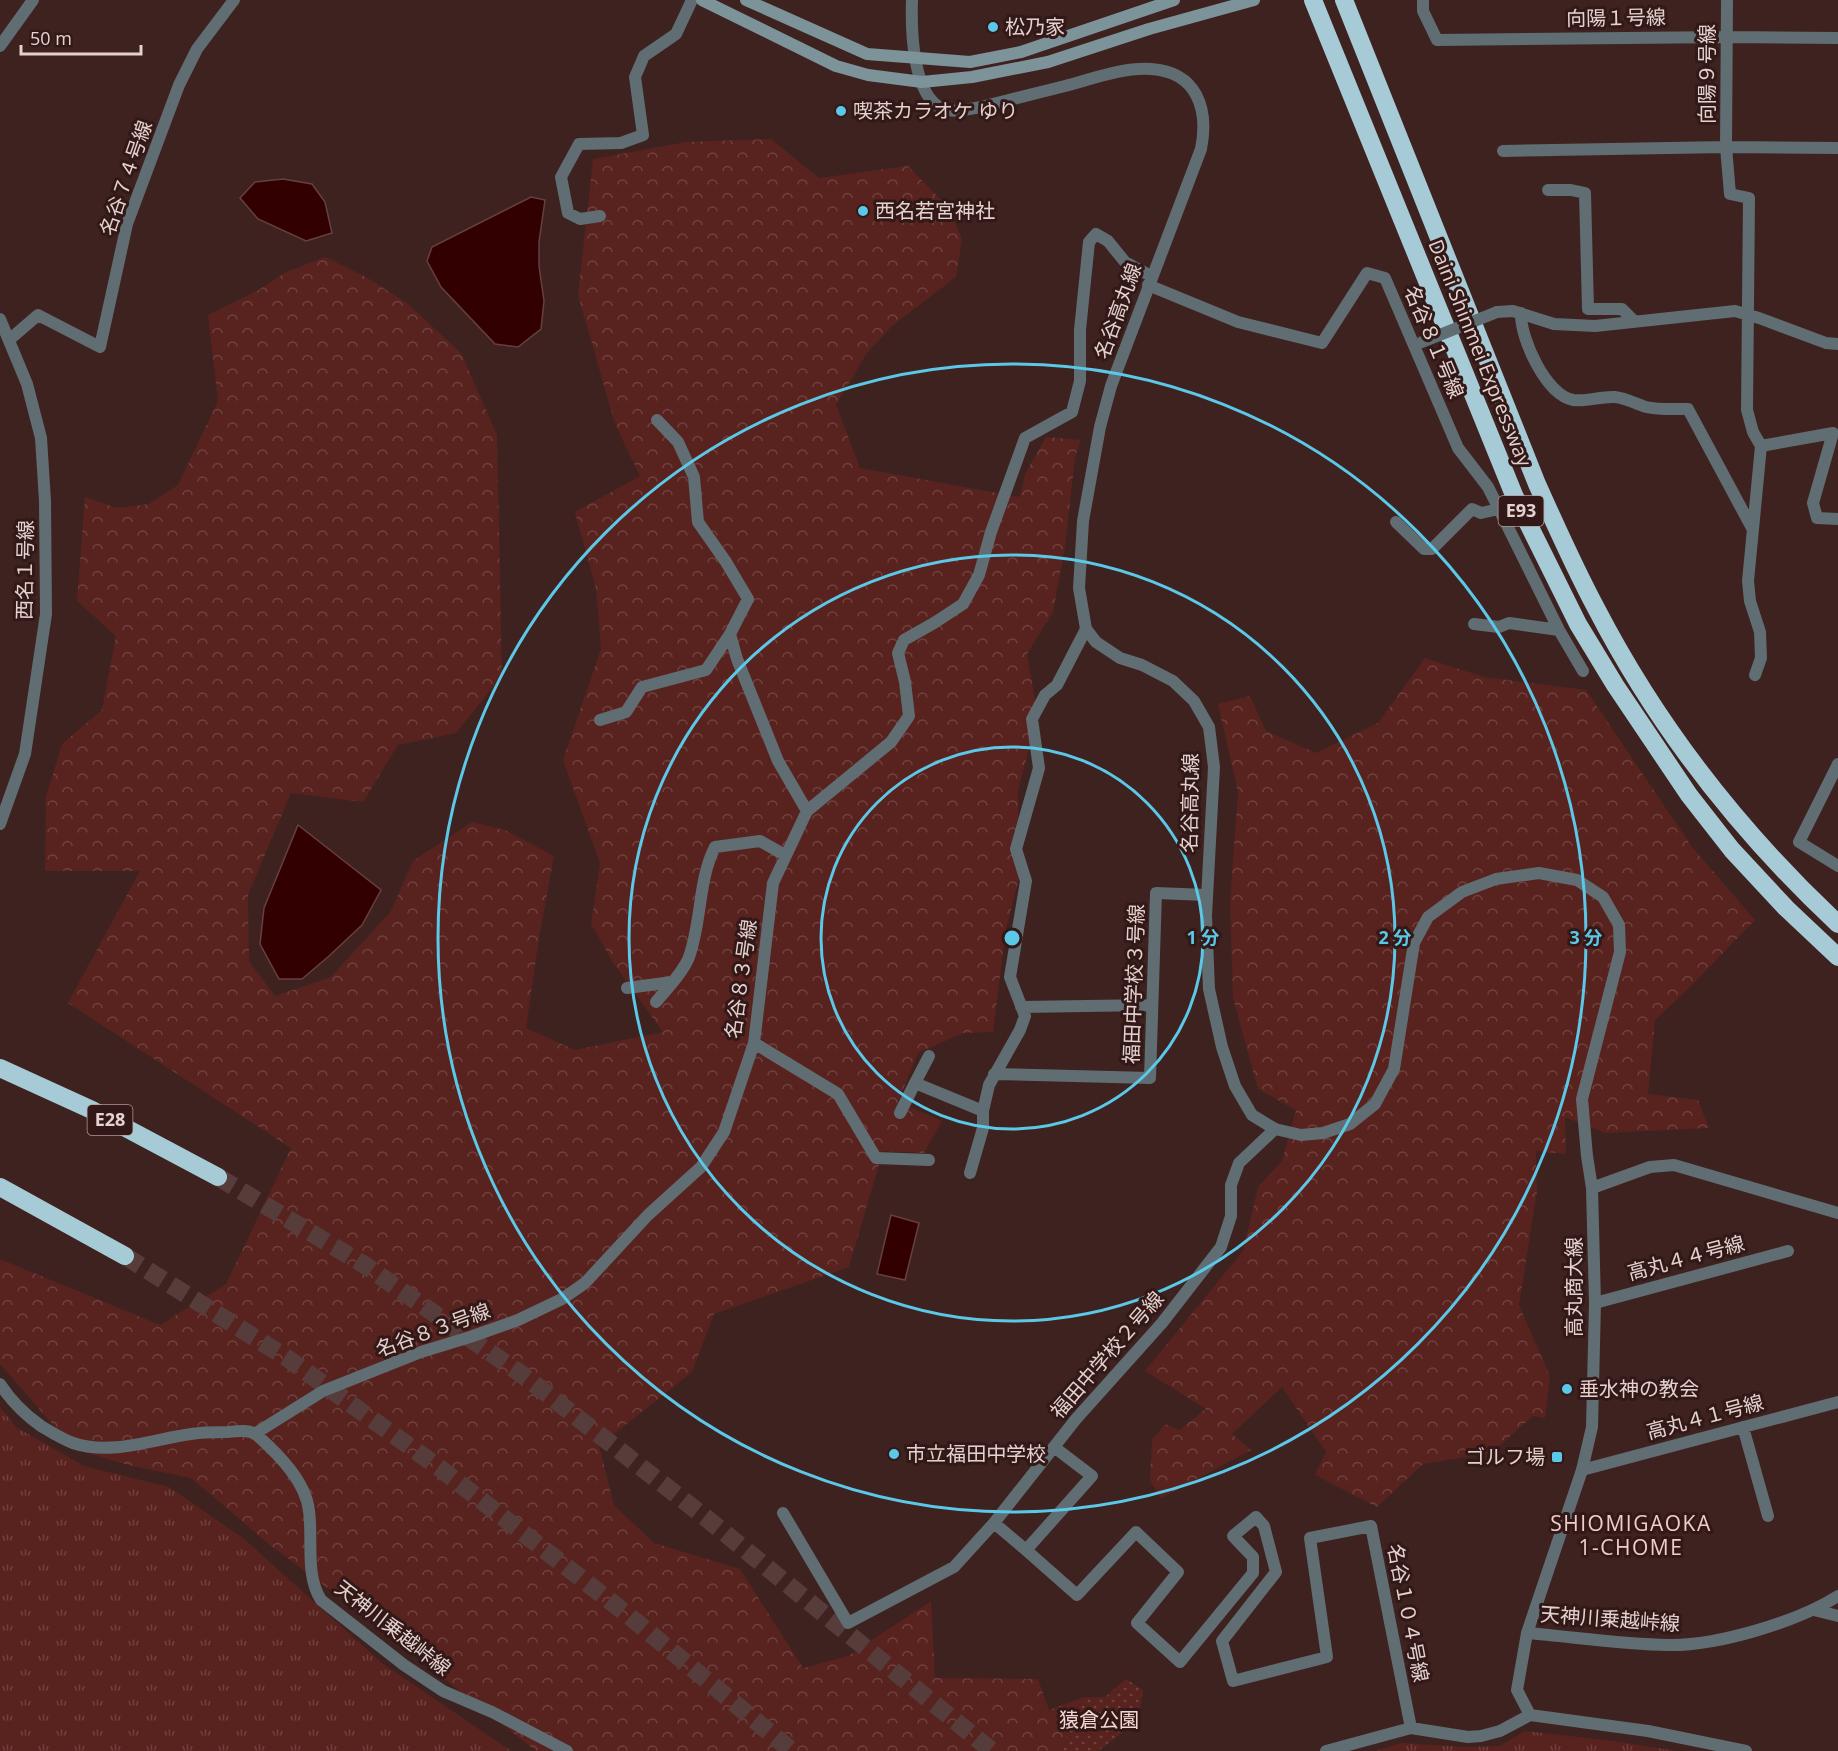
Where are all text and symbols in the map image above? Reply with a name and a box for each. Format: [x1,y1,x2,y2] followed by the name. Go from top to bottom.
[1566,3,1666,32] street label: 向陽１号線
[1005,13,1065,40] place label: 松乃家
[21,18,141,56] scale bar
[986,20,1000,34] marker: 松乃家
[1693,24,1720,124] street label: 向陽９号線
[30,26,72,50] text: 50 m
[853,97,1018,124] place label: 喫茶カラオケ ゆり
[834,104,848,118] marker: 喫茶カラオケ ゆり
[93,117,158,239] street label: 名谷７４号線
[875,197,995,224] place label: 西名若宮神社
[856,204,870,218] marker: 西名若宮神社
[1422,235,1539,471] street label: Daini Shinmei Expressway
[1088,259,1147,362] street label: 名谷高丸線
[1399,281,1470,402] street label: 名谷８１号線
[1498,496,1544,526] road number: E93
[10,520,39,620] street label: 西名１号線
[1175,753,1204,853] street label: 名谷高丸線
[1117,904,1150,1064] street label: 福田中学校３号線
[719,918,762,1040] street label: 名谷８３号線
[1187,925,1219,949] text: 1 分
[1379,925,1411,949] text: 2 分
[1570,925,1602,949] text: 3 分
[1002,928,1022,948] centre of rings
[88,1105,132,1135] road number: E28
[1624,1229,1747,1286] street label: 高丸４４号線
[1560,1237,1587,1337] street label: 高丸商大線
[1044,1285,1169,1424] street label: 福田中学校２号線
[372,1296,494,1363] street label: 名谷８３号線
[1579,1375,1699,1402] place label: 垂水神の教会
[1560,1382,1574,1396] marker: 垂水神の教会
[1643,1388,1766,1445] street label: 高丸４１号線
[906,1440,1046,1467] place label: 市立福田中学校
[1465,1443,1545,1470] place label: ゴルフ場
[887,1447,901,1461] marker: 市立福田中学校
[1550,1450,1564,1464] marker: ゴルフ場
[1550,1509,1712,1561] district label: SHIOMIGAOKA 1-CHOME
[1382,1542,1435,1684] street label: 名谷１０４号線
[330,1574,457,1681] street label: 天神川乗越峠線
[1539,1600,1681,1637] street label: 天神川乗越峠線
[1059,1706,1139,1733] park label: 猿倉公園

